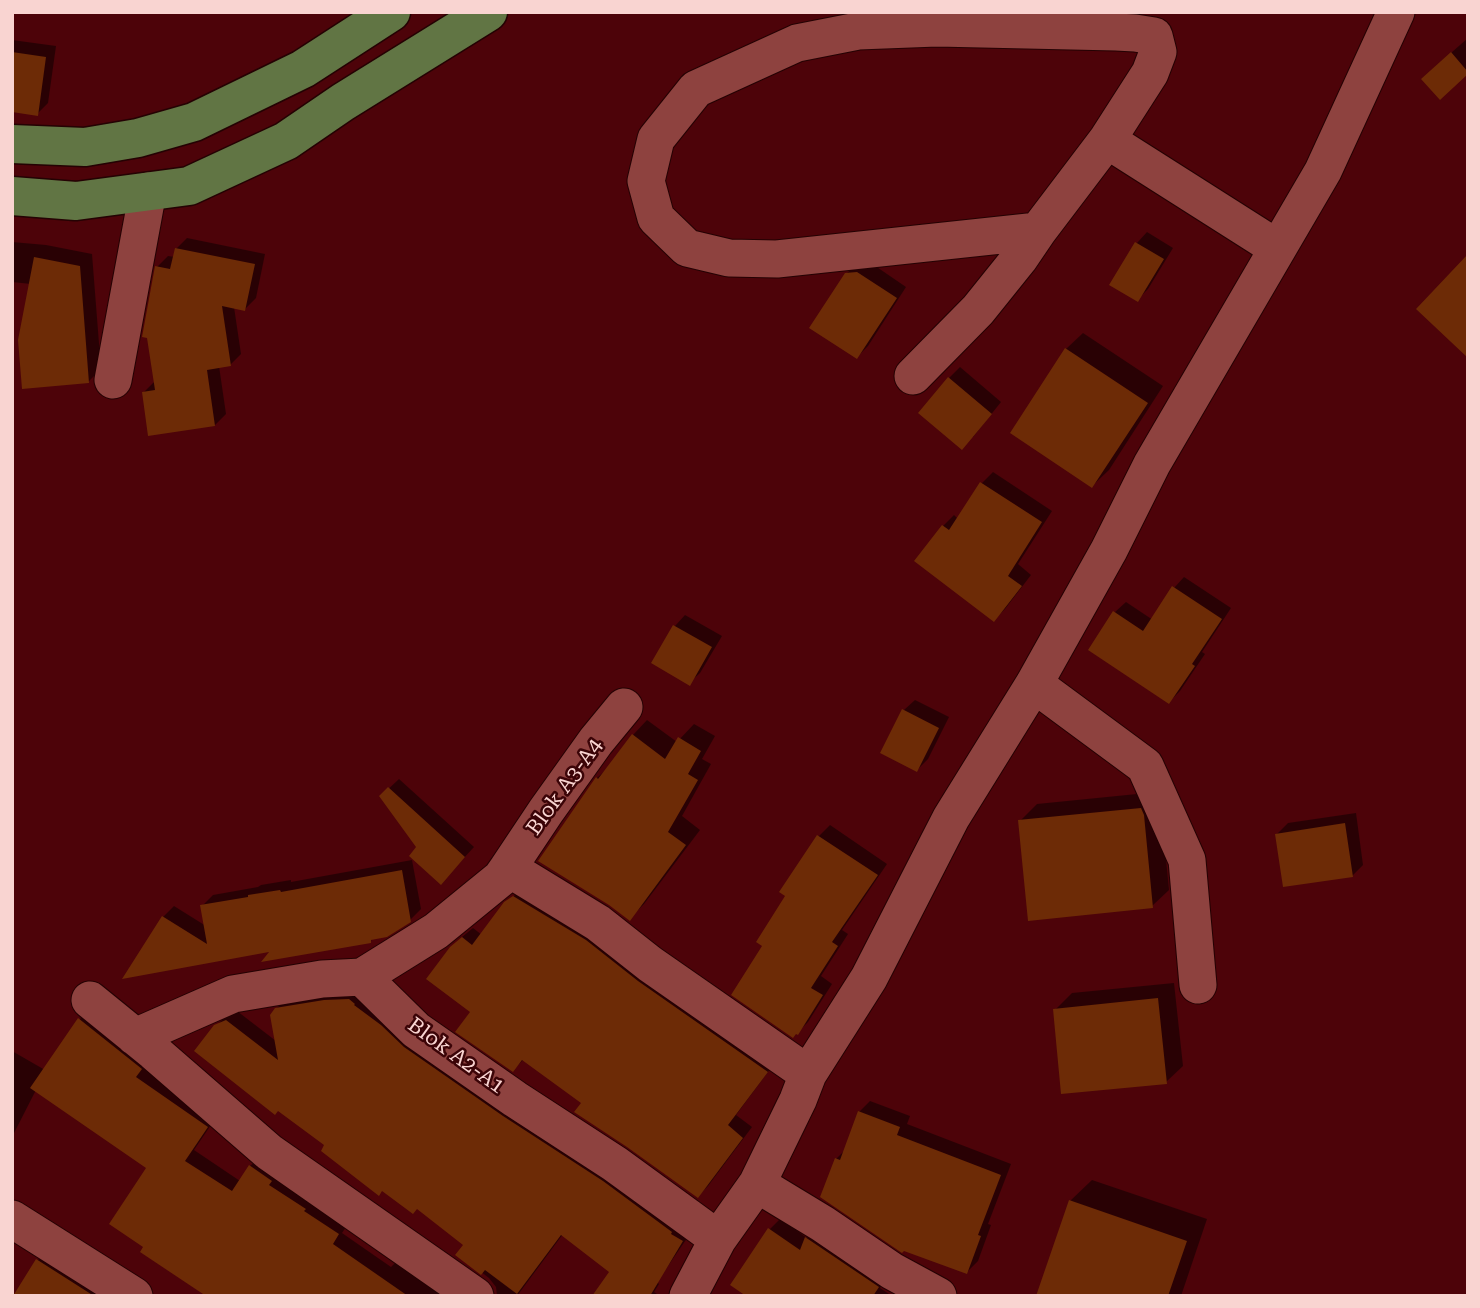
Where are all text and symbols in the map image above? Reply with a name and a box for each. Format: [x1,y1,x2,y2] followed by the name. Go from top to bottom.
[521,734,609,840] street label: Blok A3-A4
[403,1012,509,1100] street label: Blok A2-A1

